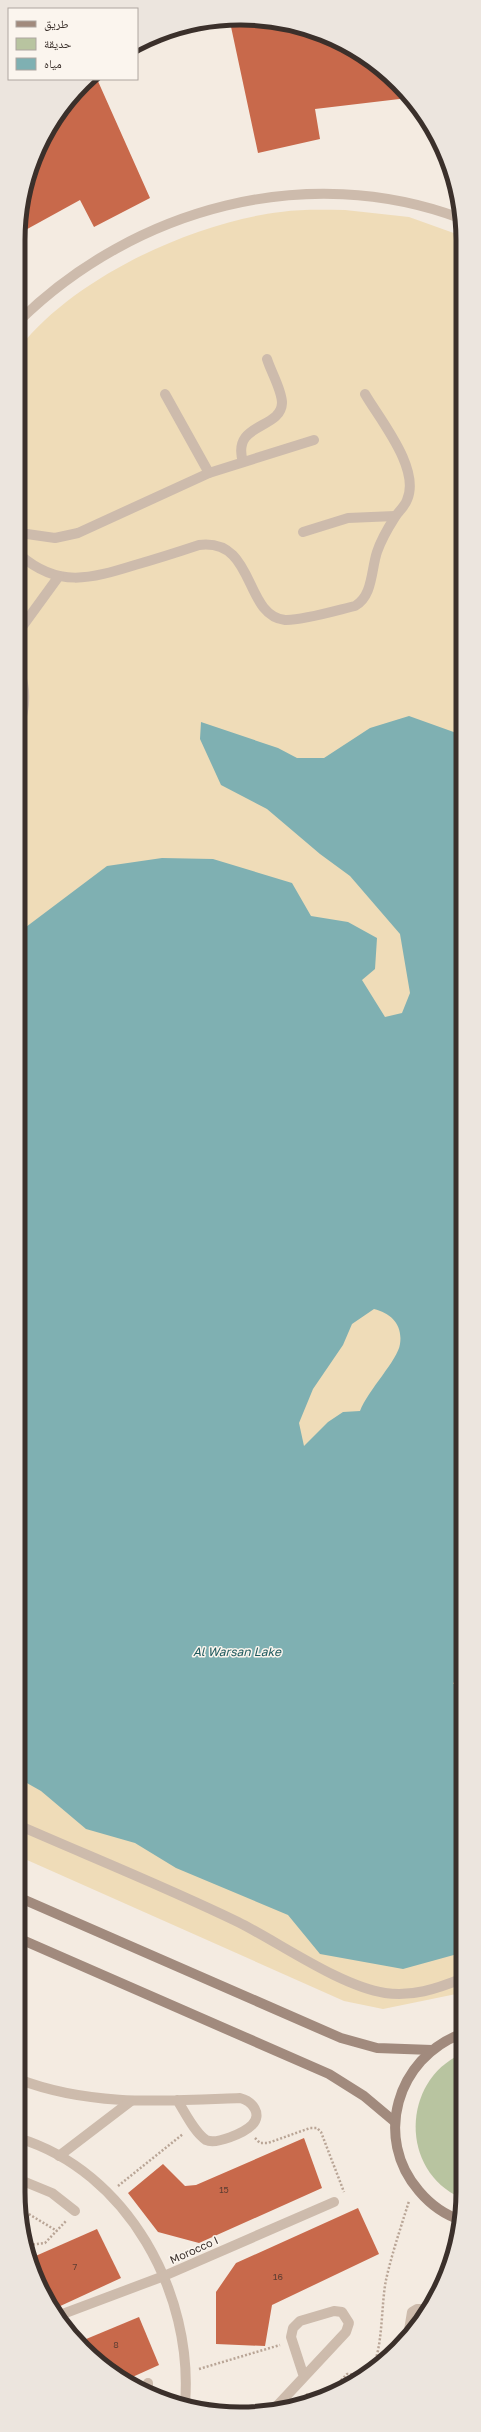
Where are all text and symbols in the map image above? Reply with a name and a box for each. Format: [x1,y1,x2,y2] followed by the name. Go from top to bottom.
[8,8,138,80] legend
[44,16,69,31] text: طريق
[44,36,72,51] text: حديقة
[44,56,62,71] text: مياه
[193,1644,282,1659] water label: Al Warsan Lake
[219,2184,229,2195] house number: 15
[168,2233,220,2266] street label: Morocco I
[73,2261,78,2272] house number: 7
[273,2271,283,2282] house number: 16
[113,2339,119,2350] house number: 8

